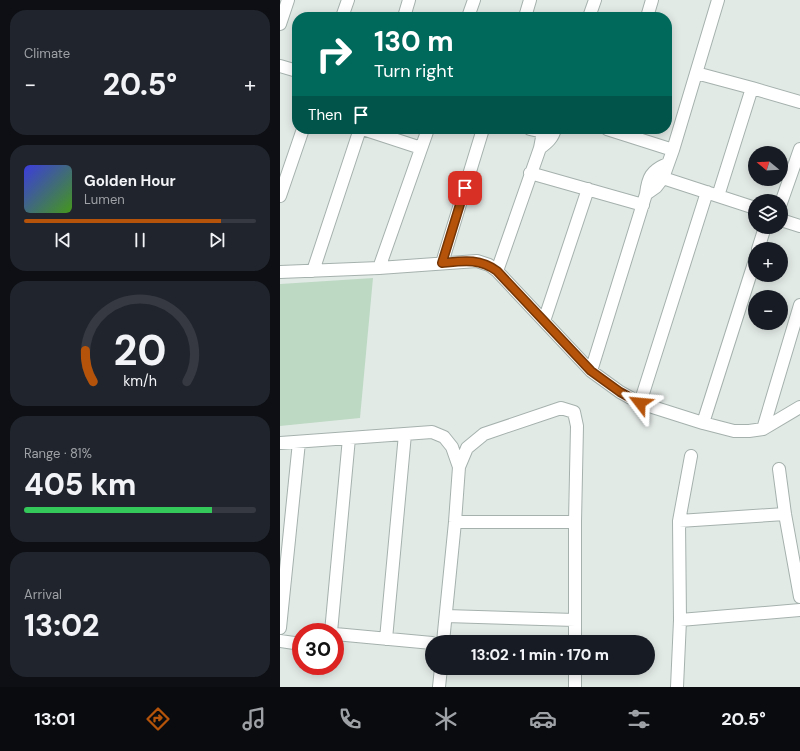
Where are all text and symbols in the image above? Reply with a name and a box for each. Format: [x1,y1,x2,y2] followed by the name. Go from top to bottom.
[374,23,454,60] text: 130 m
[308,28,360,80] icon: right
[24,45,70,62] text: Climate
[374,59,454,83] text: Turn right
[103,65,177,104] text: 20.5°
[24,70,36,99] text: −
[244,70,256,99] text: +
[350,104,372,126] icon: arrive
[308,105,342,125] text: Then
[748,146,788,186] north arrow
[748,146,788,330] map controls
[84,171,176,191] text: Golden Hour
[448,171,482,205] pin
[454,177,476,199] icon: arrive
[84,191,125,208] text: Lumen
[748,194,788,234] button: layers
[52,229,74,251] icon: previous
[129,229,151,251] icon: pause
[206,229,228,251] icon: next
[748,242,788,282] button: +
[748,290,788,330] button: −
[113,323,167,377] text: 20
[123,371,157,389] text: km/h
[619,382,661,424] position arrow
[24,445,92,462] text: Range · 81%
[24,465,136,504] text: 405 km
[24,586,62,603] text: Arrival
[24,606,99,645] text: 13:02
[292,623,344,675] speed limit sign: 30
[471,645,609,665] text: 13:02 · 1 min · 170 m
[144,705,172,733] icon: directions
[240,705,268,733] icon: music
[336,705,364,733] icon: phone
[432,705,460,733] icon: climate
[529,705,557,733] icon: car
[625,705,653,733] icon: filters
[34,707,75,731] text: 13:01
[721,707,766,731] text: 20.5°

